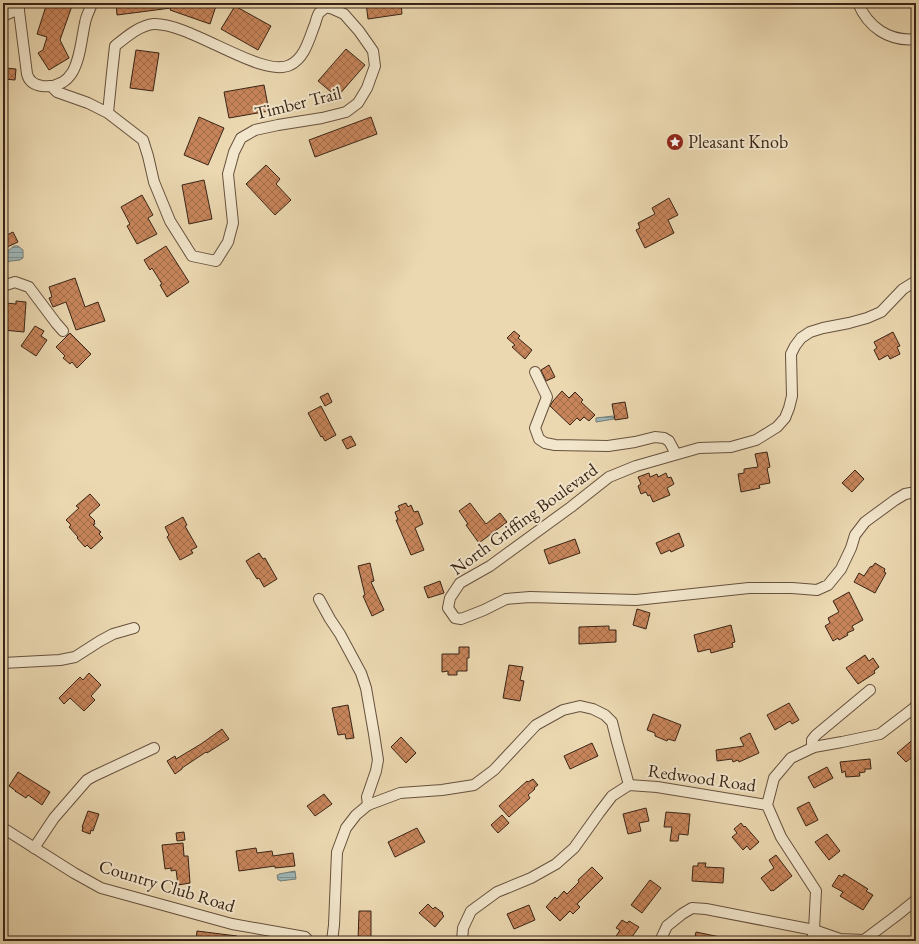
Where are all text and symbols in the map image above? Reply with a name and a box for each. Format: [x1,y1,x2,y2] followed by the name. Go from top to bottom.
[252,81,344,124] street label: Timber Trail
[688,130,788,153] place label: Pleasant Knob
[665,132,685,152] place icon: Pleasant Knob
[446,457,603,580] street label: North Griffing Boulevard
[647,759,758,797] street label: Redwood Road
[96,854,239,917] street label: Country Club Road

